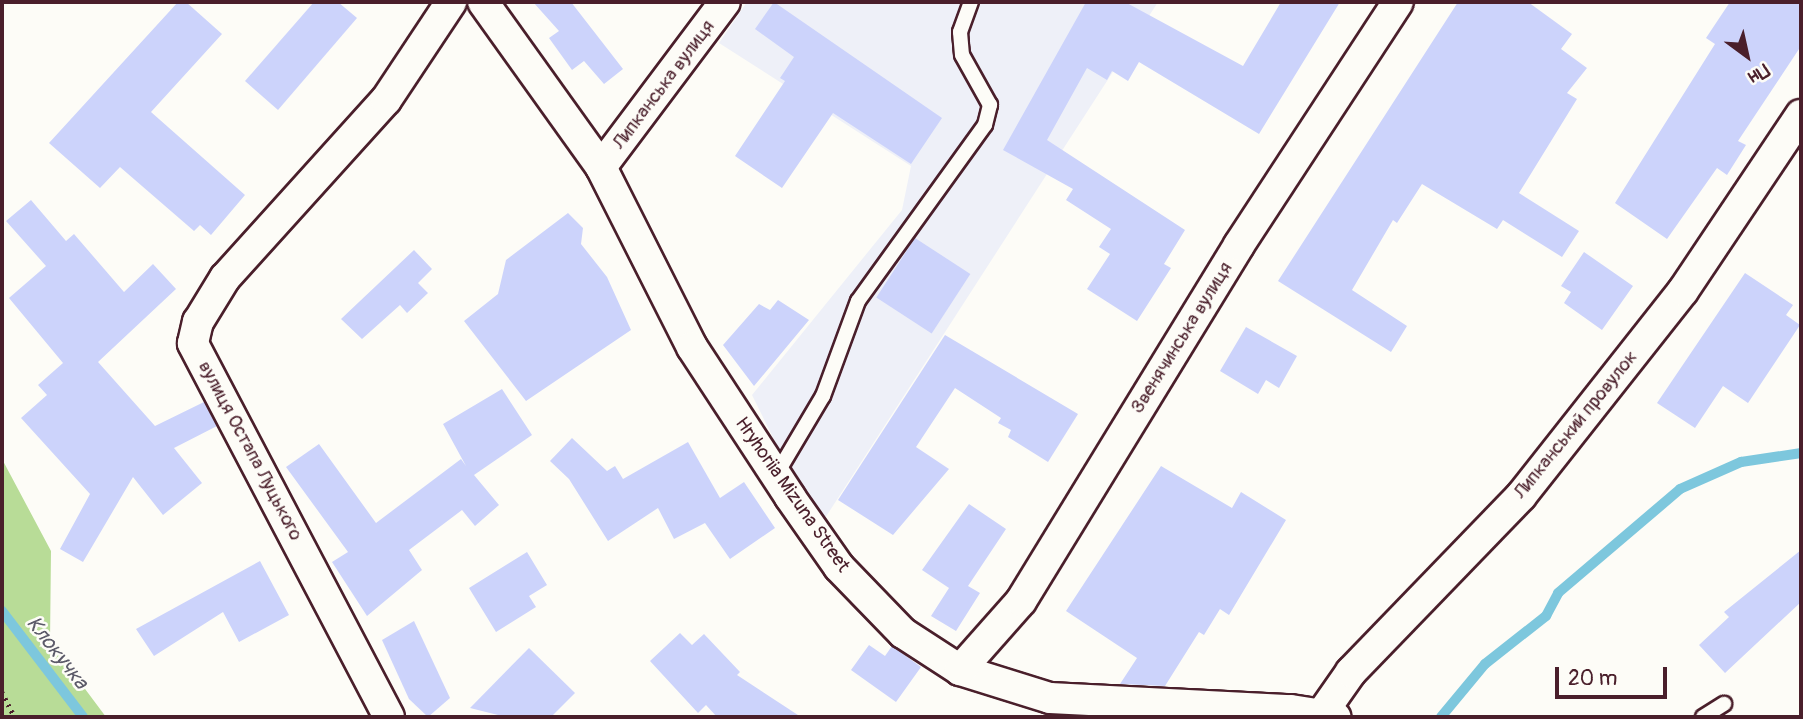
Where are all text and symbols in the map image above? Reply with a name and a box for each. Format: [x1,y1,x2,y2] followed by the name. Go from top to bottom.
[608,16,720,154] street label: Липканська вулиця
[1712,21,1782,91] north arrow
[1743,58,1774,89] text: Пн
[1126,258,1238,418] street label: Звенячинська вулиця
[1509,346,1643,504] street label: Липканський провулок
[193,357,307,545] street label: вулиця Остапа Луцького
[730,413,854,577] street label: Hryhoriia Mizuna Street
[21,612,93,694] water label: Клокучка
[1558,652,1670,696] scale bar
[1568,665,1617,692] text: 20 m

